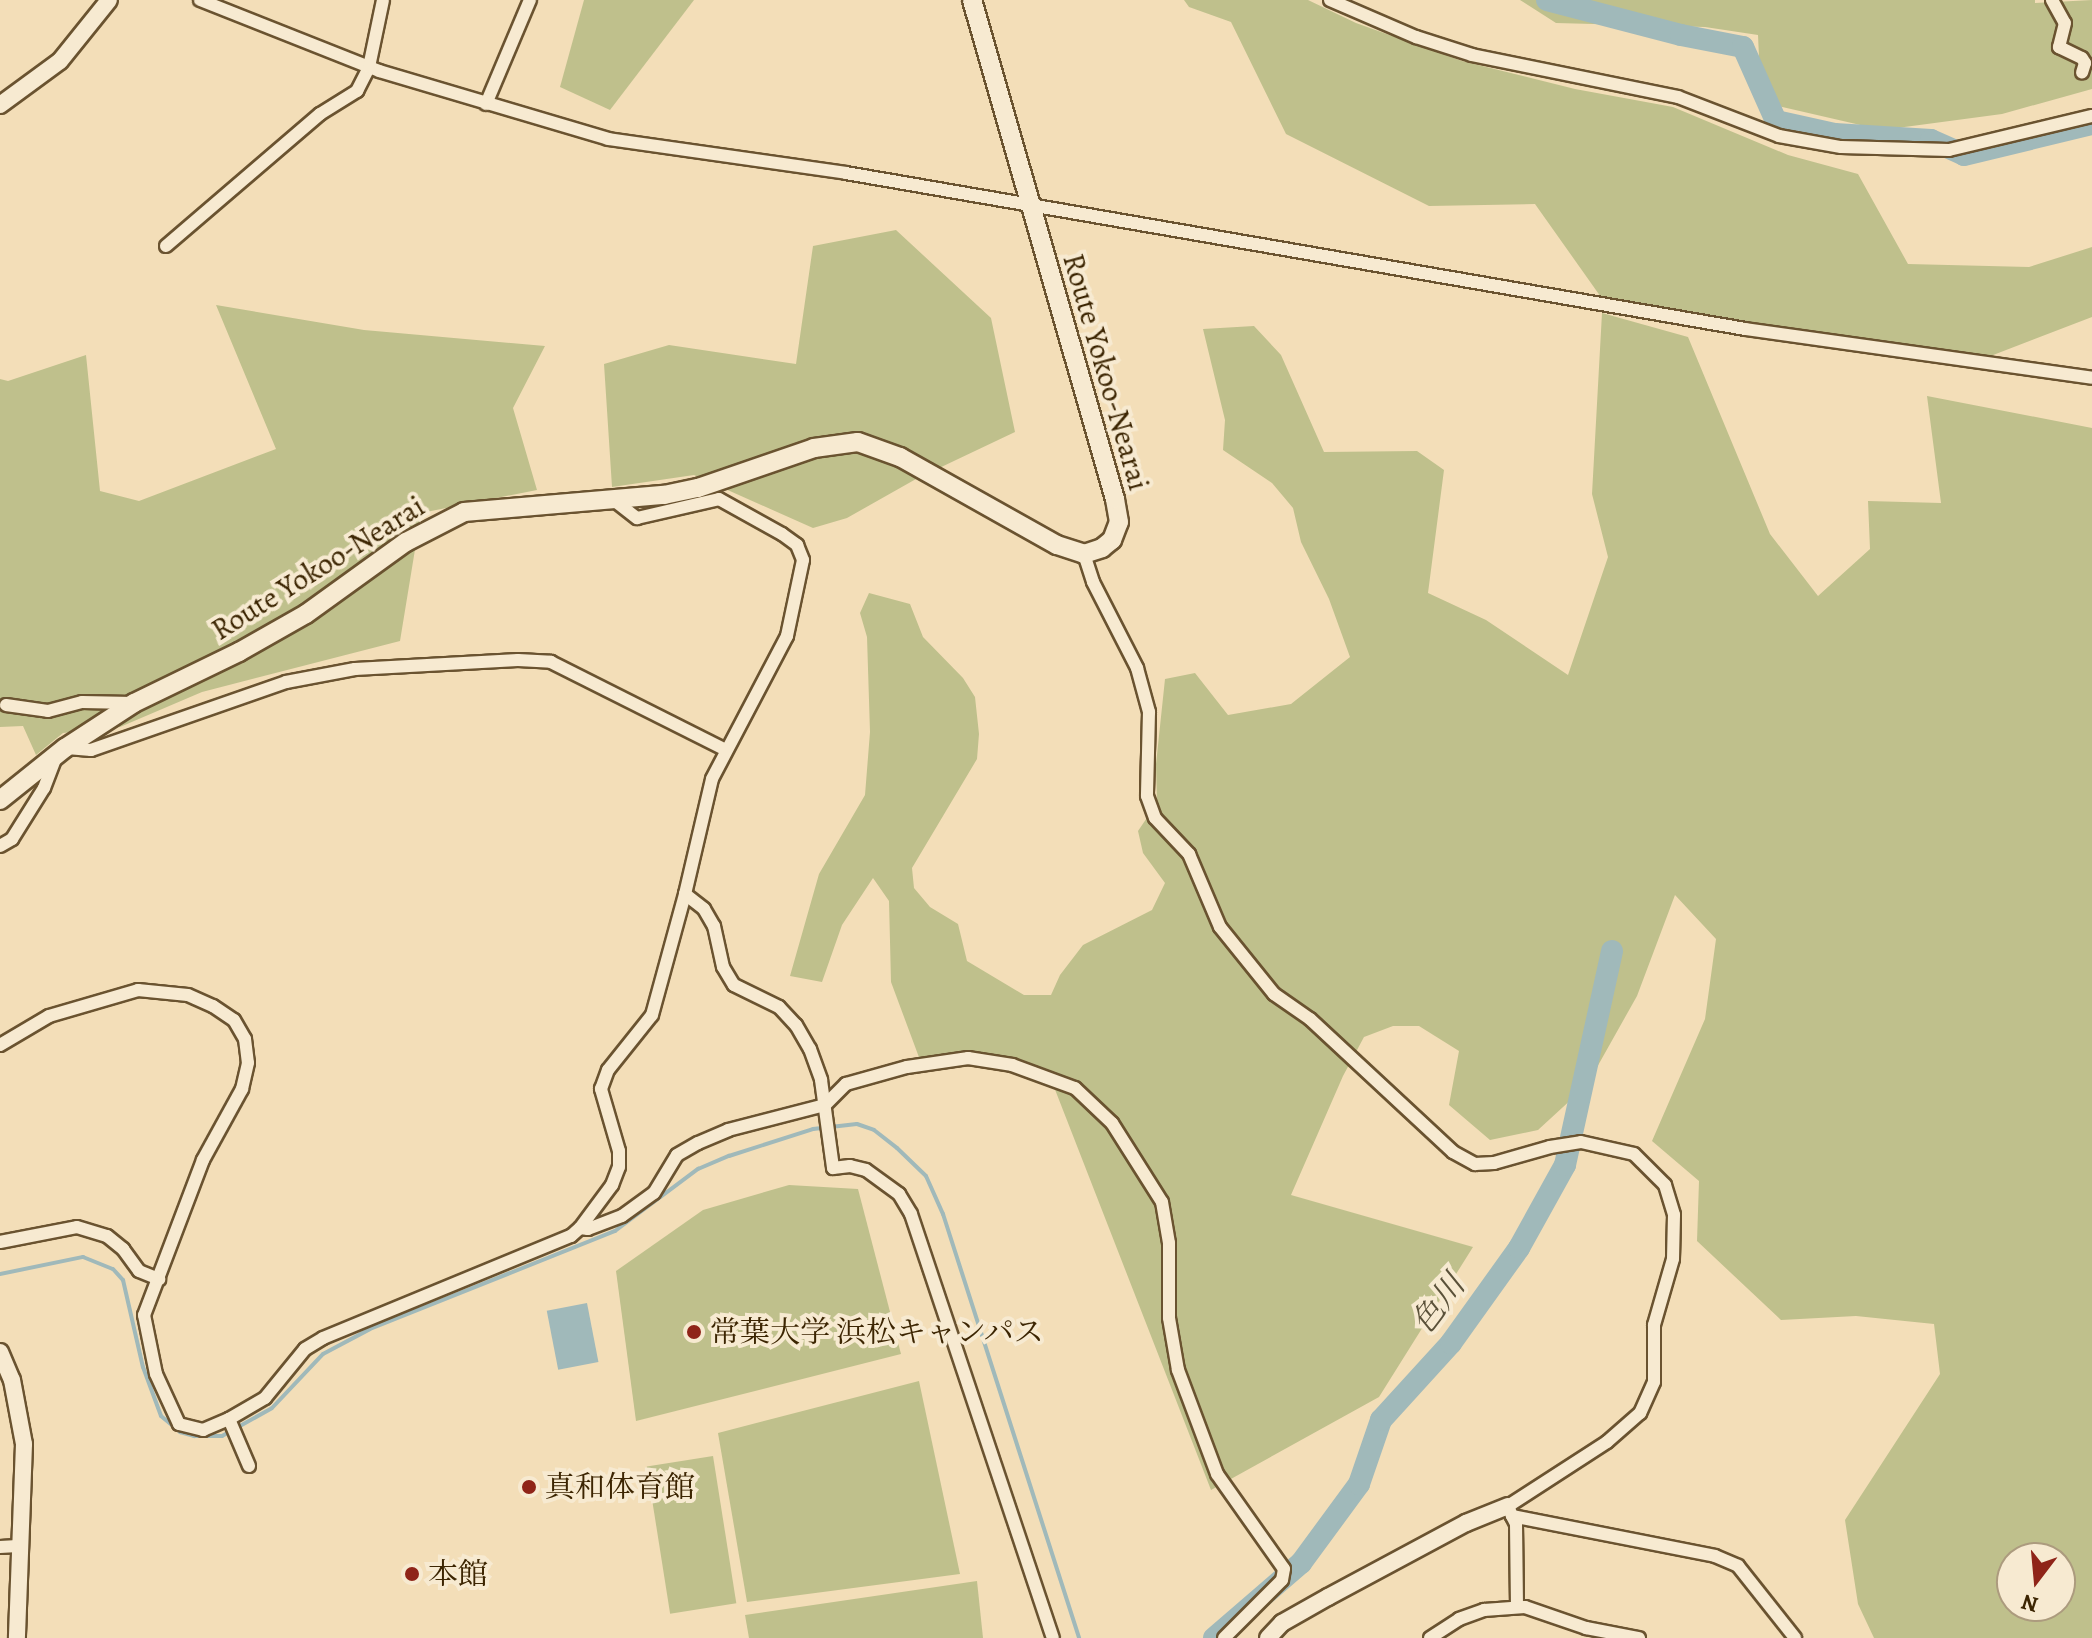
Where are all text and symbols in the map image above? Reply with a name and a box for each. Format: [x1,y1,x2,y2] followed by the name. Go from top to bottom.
[1055,250,1157,494] street label: Route Yokoo-Nearai
[205,488,431,648] street label: Route Yokoo-Nearai
[1403,1267,1473,1341] water label: 色川
[710,1314,1046,1350] place label: 常葉大学 浜松キャンパス
[685,1323,703,1341] marker: 常葉大学 浜松キャンパス
[545,1469,695,1505] place label: 真和体育館
[520,1478,538,1496] marker: 真和体育館
[1996,1542,2076,1622] north arrow
[428,1556,488,1592] place label: 本館
[403,1565,421,1583] marker: 本館
[2018,1587,2042,1620] text: N

